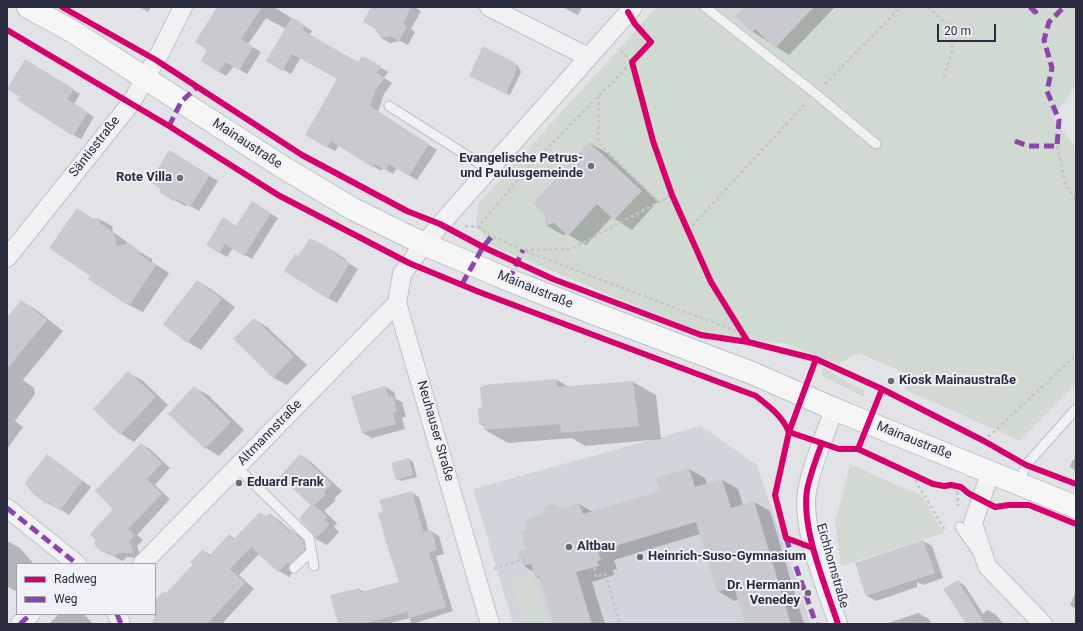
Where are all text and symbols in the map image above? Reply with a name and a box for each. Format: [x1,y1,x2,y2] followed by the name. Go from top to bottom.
[939,16,998,42] scale bar
[944,24,971,38] text: 20 m
[66,113,124,181] street label: Säntisstraße
[209,116,285,172] street label: Mainaustraße
[459,151,583,182] place label: Evangelische Petrus- und Paulusgemeinde
[586,161,596,171] marker: Evangelische Petrus- und Paulusgemeinde
[116,170,172,186] place label: Rote Villa
[175,173,185,183] marker: Rote Villa
[495,268,575,312] street label: Mainaustraße
[899,373,1016,389] place label: Kiosk Mainaustraße
[886,376,896,386] marker: Kiosk Mainaustraße
[413,379,457,483] street label: Neuhauser Straße
[235,397,305,469] street label: Altmannstraße
[874,419,954,463] street label: Mainaustraße
[247,475,324,491] place label: Eduard Frank
[234,478,244,488] marker: Eduard Frank
[812,522,852,610] street label: Eichhornstraße
[577,539,615,555] place label: Altbau
[564,542,574,552] marker: Altbau
[648,549,806,565] place label: Heinrich-Suso-Gymnasium
[635,552,645,562] marker: Heinrich-Suso-Gymnasium
[16,563,156,615] legend
[54,572,97,586] text: Radweg
[727,578,800,609] place label: Dr. Hermann Venedey
[803,588,813,598] marker: Dr. Hermann Venedey
[54,592,78,606] text: Weg

